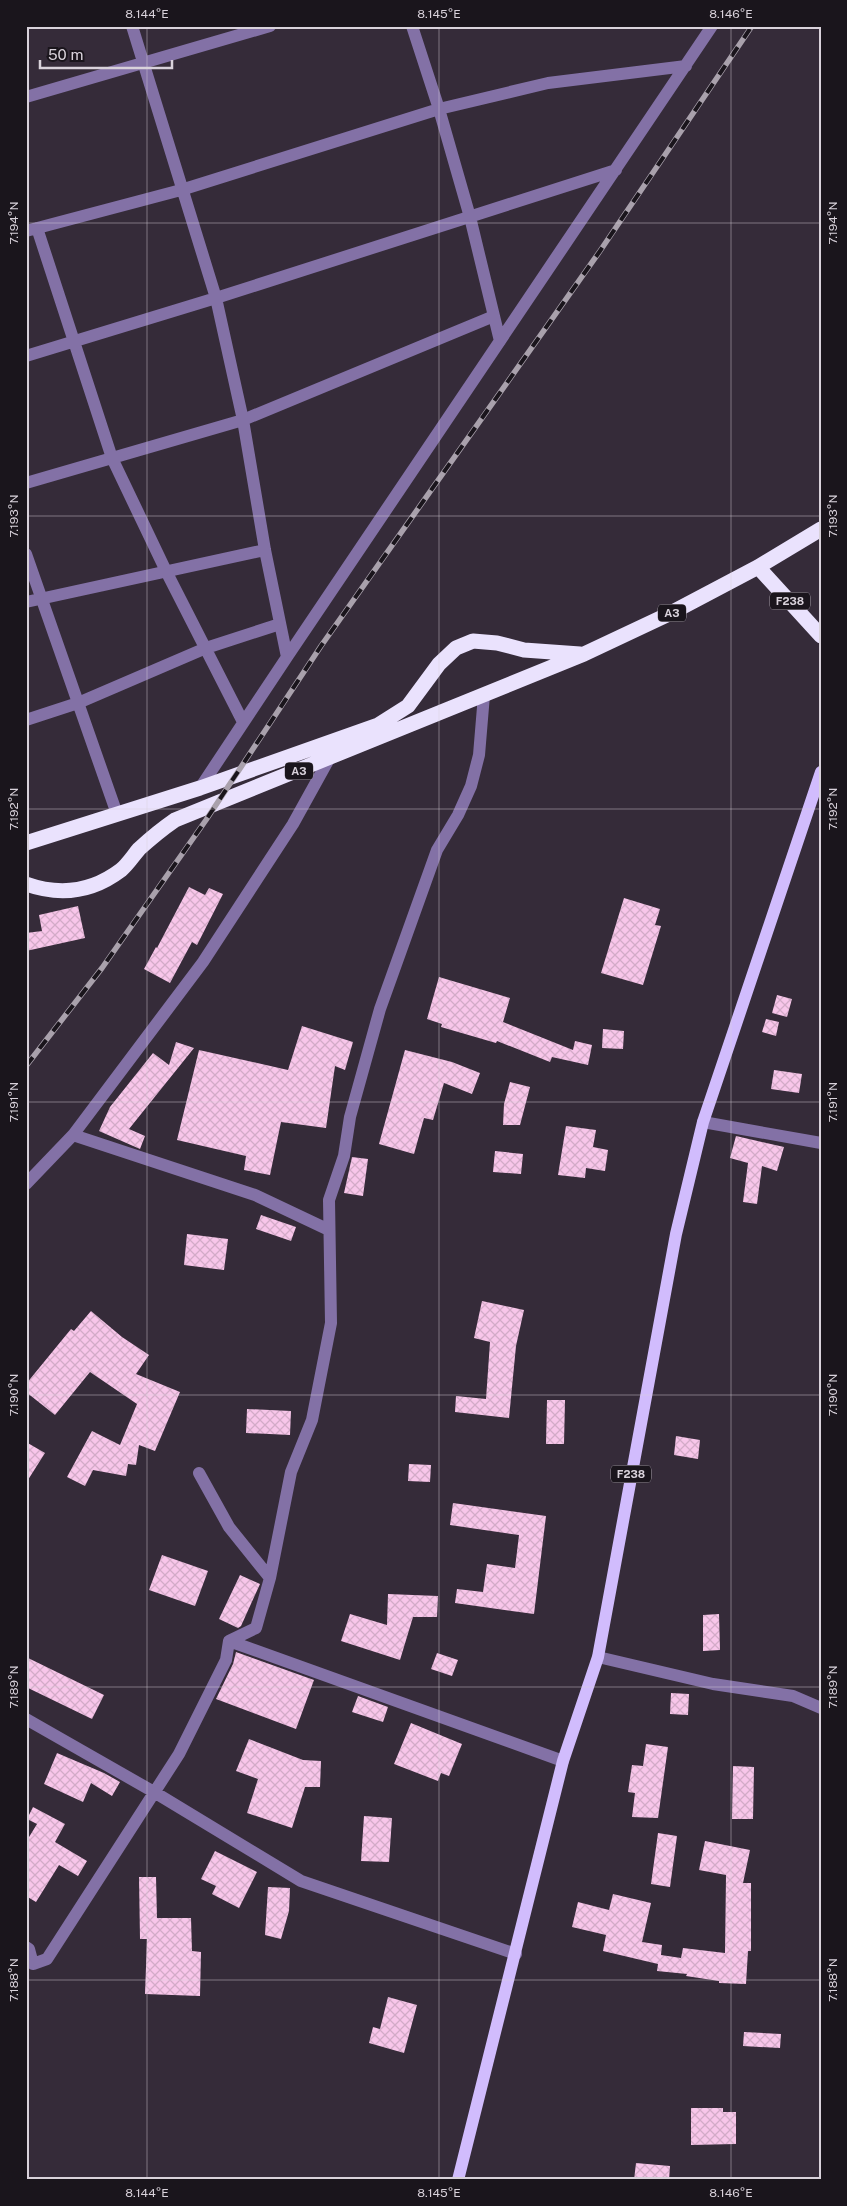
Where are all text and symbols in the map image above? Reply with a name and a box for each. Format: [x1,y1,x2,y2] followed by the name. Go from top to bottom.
[125,7,169,21] text: 8.144°E
[417,7,461,21] text: 8.145°E
[709,7,753,21] text: 8.146°E
[40,38,172,70] scale bar
[48,46,83,63] text: 50 m
[7,202,21,244] text: 7.194°N
[826,202,840,244] text: 7.194°N
[7,495,21,537] text: 7.193°N
[826,495,840,537] text: 7.193°N
[770,592,810,610] road number: F238
[658,604,686,622] road number: A3
[285,762,313,779] road number: A3
[7,788,21,830] text: 7.192°N
[826,788,840,830] text: 7.192°N
[7,1082,21,1122] text: 7.191°N
[826,1082,840,1122] text: 7.191°N
[7,1374,21,1416] text: 7.190°N
[826,1374,840,1416] text: 7.190°N
[611,1466,651,1482] road number: F238
[7,1665,21,1709] text: 7.189°N
[826,1665,840,1709] text: 7.189°N
[7,1958,21,2002] text: 7.188°N
[826,1958,840,2002] text: 7.188°N
[125,2186,169,2200] text: 8.144°E
[417,2186,461,2200] text: 8.145°E
[709,2186,753,2200] text: 8.146°E

